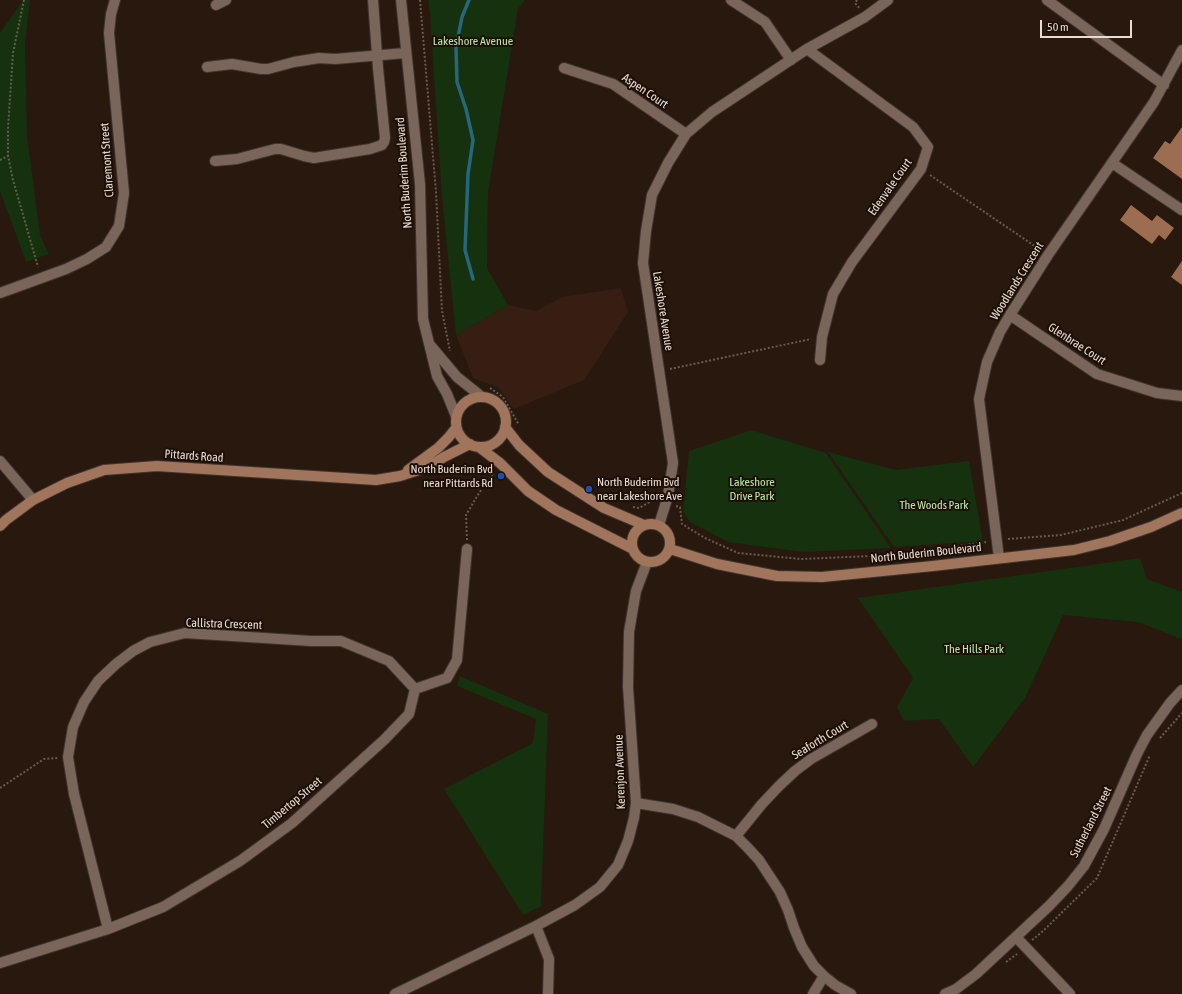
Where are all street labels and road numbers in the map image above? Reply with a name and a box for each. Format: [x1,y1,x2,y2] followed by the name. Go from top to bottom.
[619,70,671,112] street label: Aspen Court
[393,117,415,229] street label: North Buderim Boulevard
[97,122,117,198] street label: Claremont Street
[865,156,915,218] street label: Edenvale Court
[987,239,1047,323] street label: Woodlands Crescent
[650,270,676,352] street label: Lakeshore Avenue
[1045,320,1109,368] street label: Glenbrae Court
[164,447,224,465] street label: Pittards Road
[870,540,982,566] street label: North Buderim Boulevard
[186,615,262,633] street label: Callistra Crescent
[789,718,851,762] street label: Seaforth Court
[611,734,629,810] street label: Kerenjon Avenue
[259,774,325,832] street label: Timbertop Street
[1067,784,1115,860] street label: Sutherland Street

